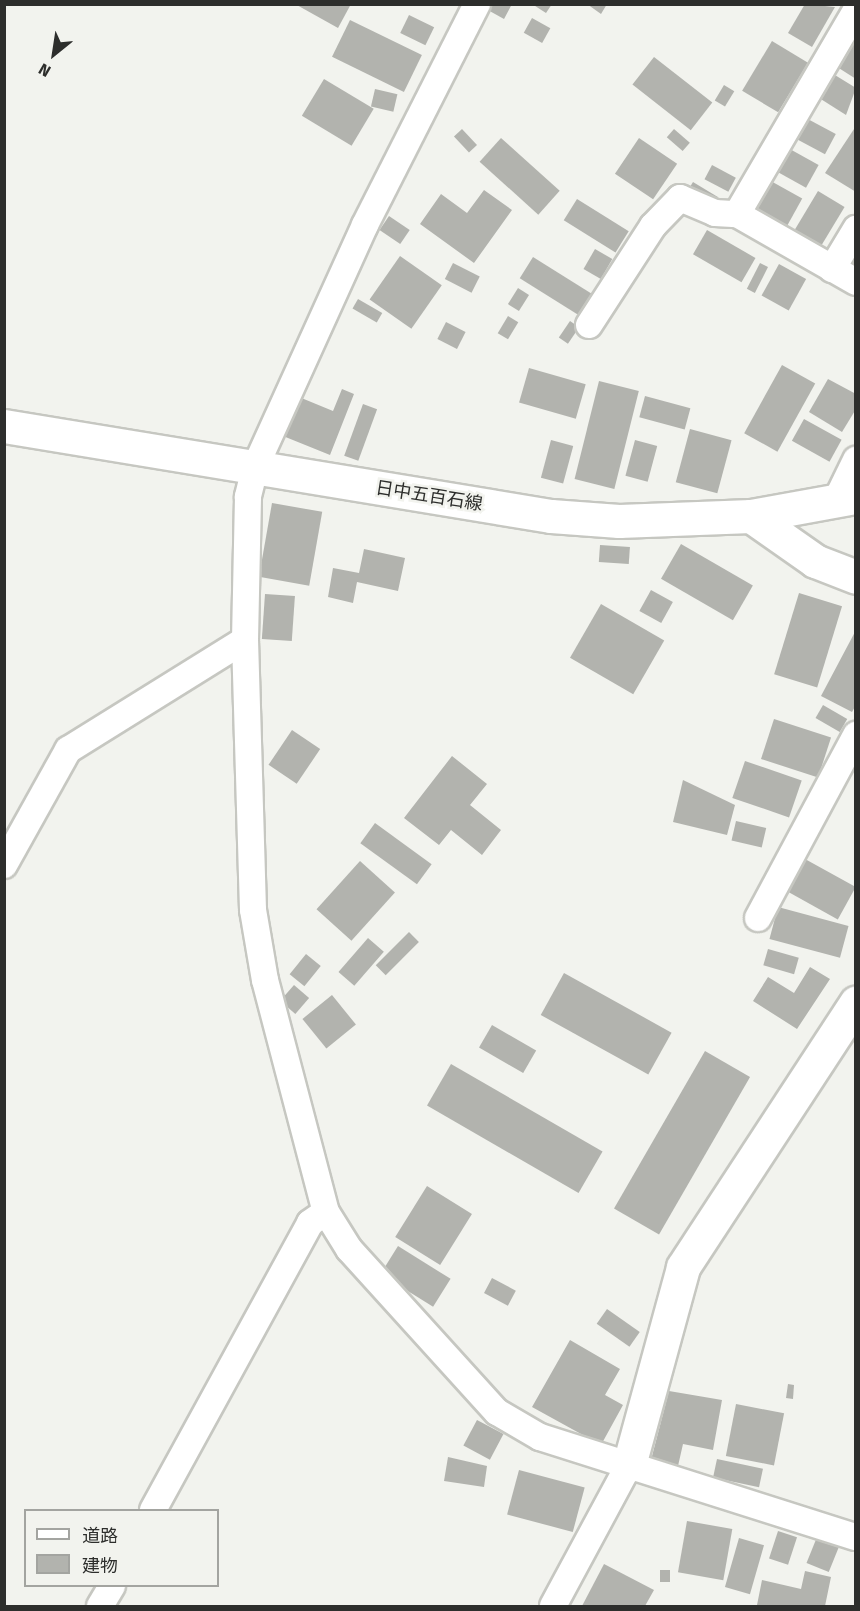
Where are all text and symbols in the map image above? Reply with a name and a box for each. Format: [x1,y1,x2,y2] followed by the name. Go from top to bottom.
[24,24,84,84] north arrow
[35,59,54,81] text: N
[374,477,484,515] street label: 日中五百石線
[24,1509,219,1587] legend
[82,1525,118,1547] text: 道路
[82,1555,118,1577] text: 建物

